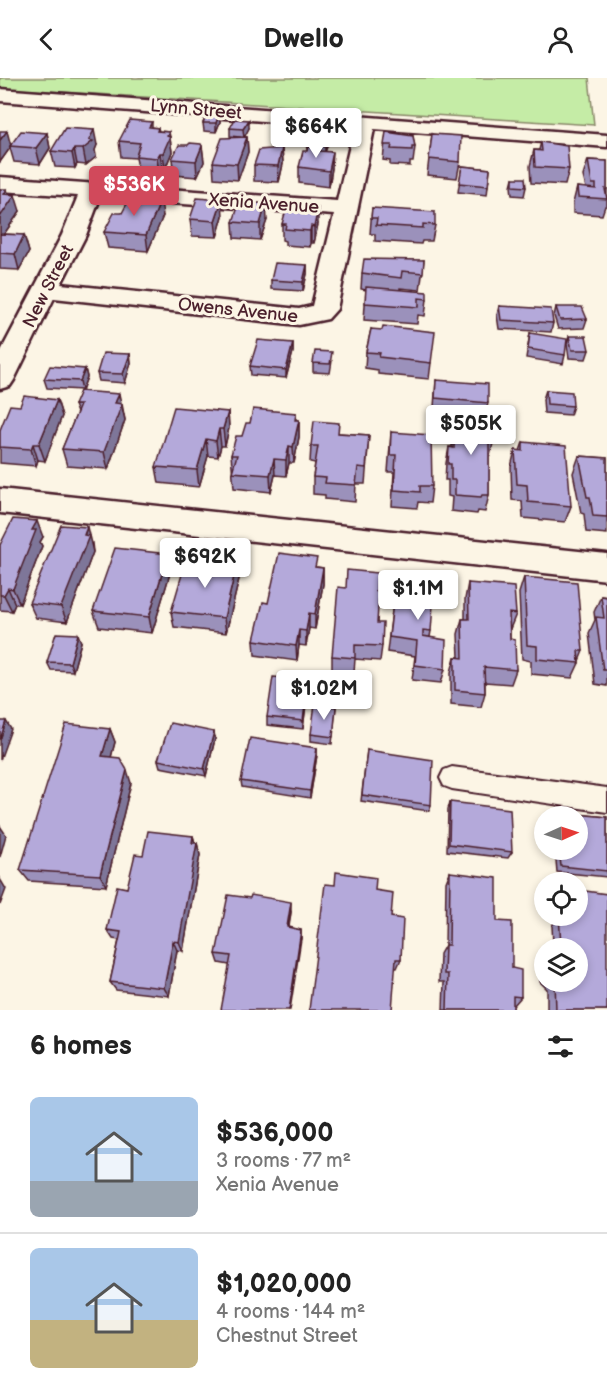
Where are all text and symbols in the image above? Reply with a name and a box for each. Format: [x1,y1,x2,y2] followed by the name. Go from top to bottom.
[30,23,63,56] icon: back
[263,23,344,55] text: Dwello
[544,23,577,56] icon: person
[149,95,243,124] street label: Lynn Street
[274,108,358,159] pin: $664K
[285,115,347,139] text: $664K
[92,166,176,217] pin: $536K
[103,173,165,197] text: $536K
[207,189,320,218] street label: Xenia Avenue
[19,241,78,331] street label: New Street
[177,294,299,327] street label: Owens Avenue
[429,405,513,456] pin: $505K
[440,412,502,436] text: $505K
[163,538,247,589] pin: $692K
[174,545,236,569] text: $692K
[376,570,460,621] pin: $1.1M
[392,577,444,601] text: $1.1M
[275,670,373,721] pin: $1.02M
[290,677,358,701] text: $1.02M
[534,806,588,860] north arrow
[534,806,588,992] map controls
[534,872,588,926] button: locate
[534,938,588,992] button: layers
[544,1030,577,1063] icon: filters
[30,1031,132,1062] text: 6 homes
[216,1118,333,1149] text: $536,000
[78,1121,150,1193] icon: home
[216,1149,351,1173] text: 3 rooms · 77 m²
[216,1173,339,1197] text: Xenia Avenue
[216,1269,352,1300] text: $1,020,000
[78,1272,150,1344] icon: home
[216,1300,365,1324] text: 4 rooms · 144 m²
[216,1324,358,1348] text: Chestnut Street

